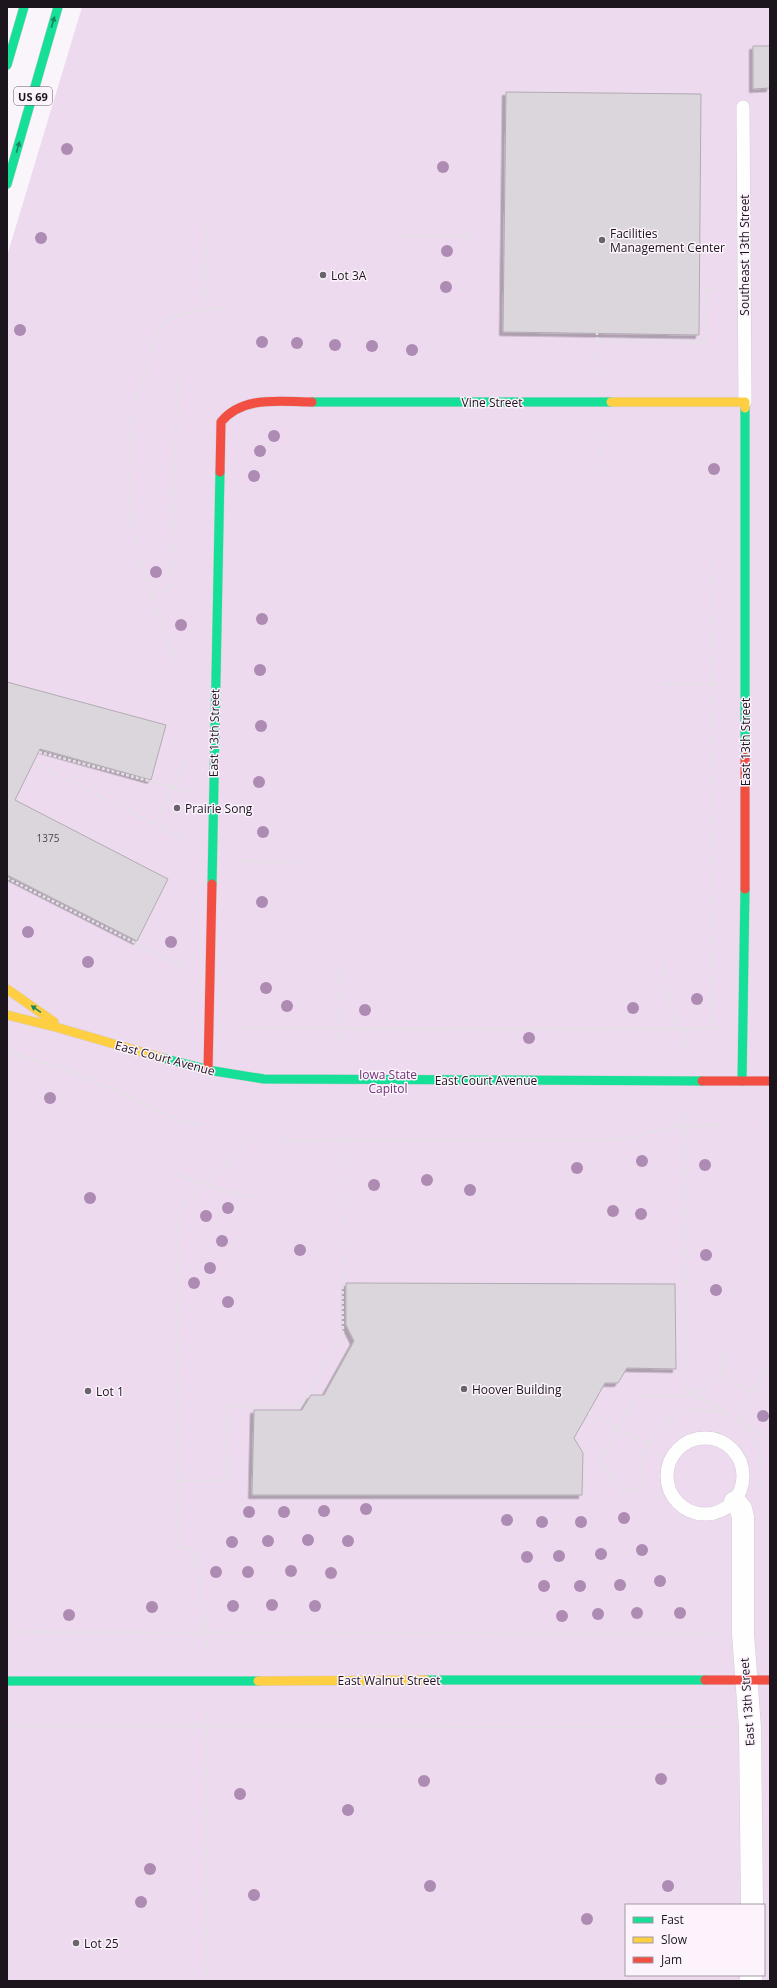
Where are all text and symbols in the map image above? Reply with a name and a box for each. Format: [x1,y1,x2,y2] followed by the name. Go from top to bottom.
[51,15,57,28] one-way arrow
[14,87,52,105] road number: US 69
[15,140,21,152] one-way arrow
[736,194,753,316] street label: Southeast 13th Street
[610,225,725,256] place label: Facilities Management Center
[597,235,607,245] marker: Facilities Management Center
[331,267,367,284] place label: Lot 3A
[318,270,328,280] marker: Lot 3A
[462,394,522,411] street label: Vine Street
[205,689,223,777] street label: East 13th Street
[737,698,754,786] street label: East 13th Street
[185,800,253,817] place label: Prairie Song
[172,803,182,813] marker: Prairie Song
[37,831,60,845] house number: 1375
[31,1005,41,1013] one-way arrow
[113,1037,217,1080] street label: East Court Avenue
[359,1066,417,1097] park label: Iowa State Capitol
[435,1072,538,1089] street label: East Court Avenue
[472,1381,562,1398] place label: Hoover Building
[96,1383,124,1400] place label: Lot 1
[459,1384,469,1394] marker: Hoover Building
[83,1386,93,1396] marker: Lot 1
[735,1657,759,1747] street label: East 13th Street
[338,1672,440,1689] street label: East Walnut Street
[625,1904,765,1976] legend
[661,1911,684,1928] text: Fast
[661,1931,688,1948] text: Slow
[84,1935,119,1952] place label: Lot 25
[71,1938,81,1948] marker: Lot 25
[660,1951,682,1968] text: Jam

